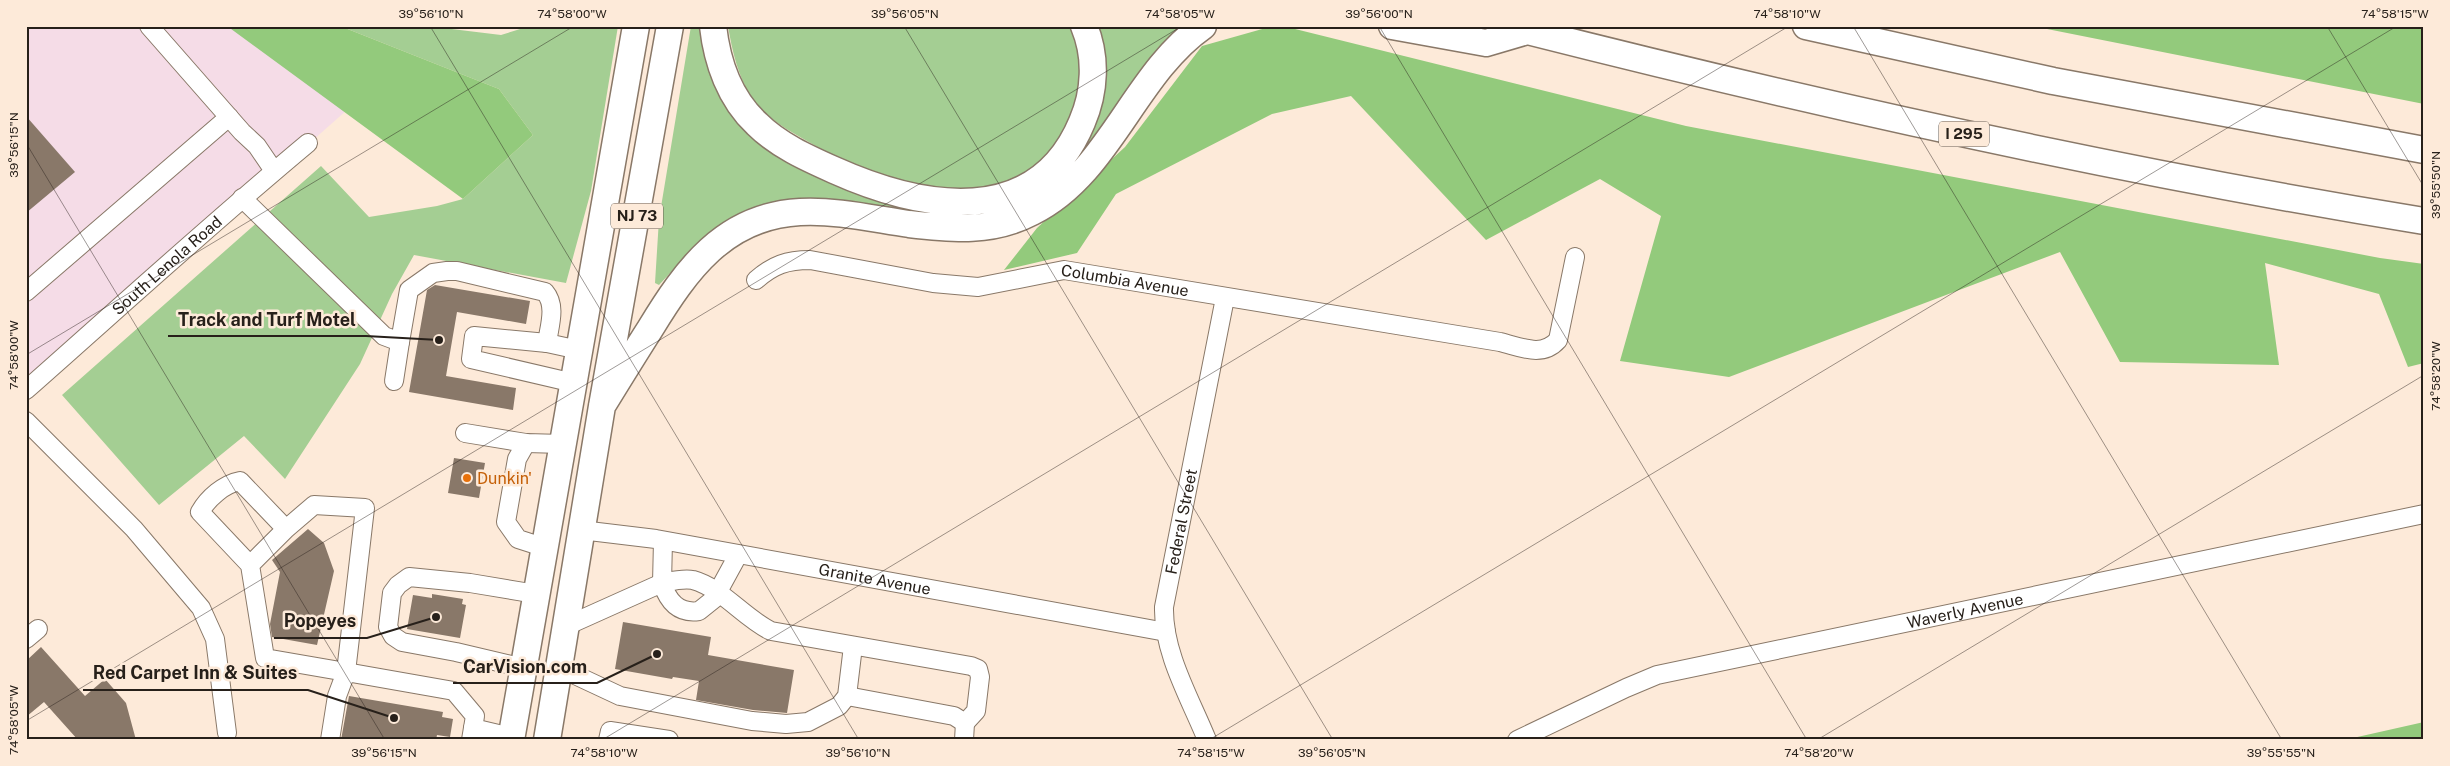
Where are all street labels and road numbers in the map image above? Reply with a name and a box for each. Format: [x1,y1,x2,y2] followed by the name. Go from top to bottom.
[1939,122,1989,146] road number: I 295
[611,204,663,228] road number: NJ 73
[108,212,226,319] street label: South Lenola Road
[1060,261,1190,300] street label: Columbia Avenue
[1162,467,1201,576] street label: Federal Street
[817,560,932,599] street label: Granite Avenue
[1905,589,2025,632] street label: Waverly Avenue

